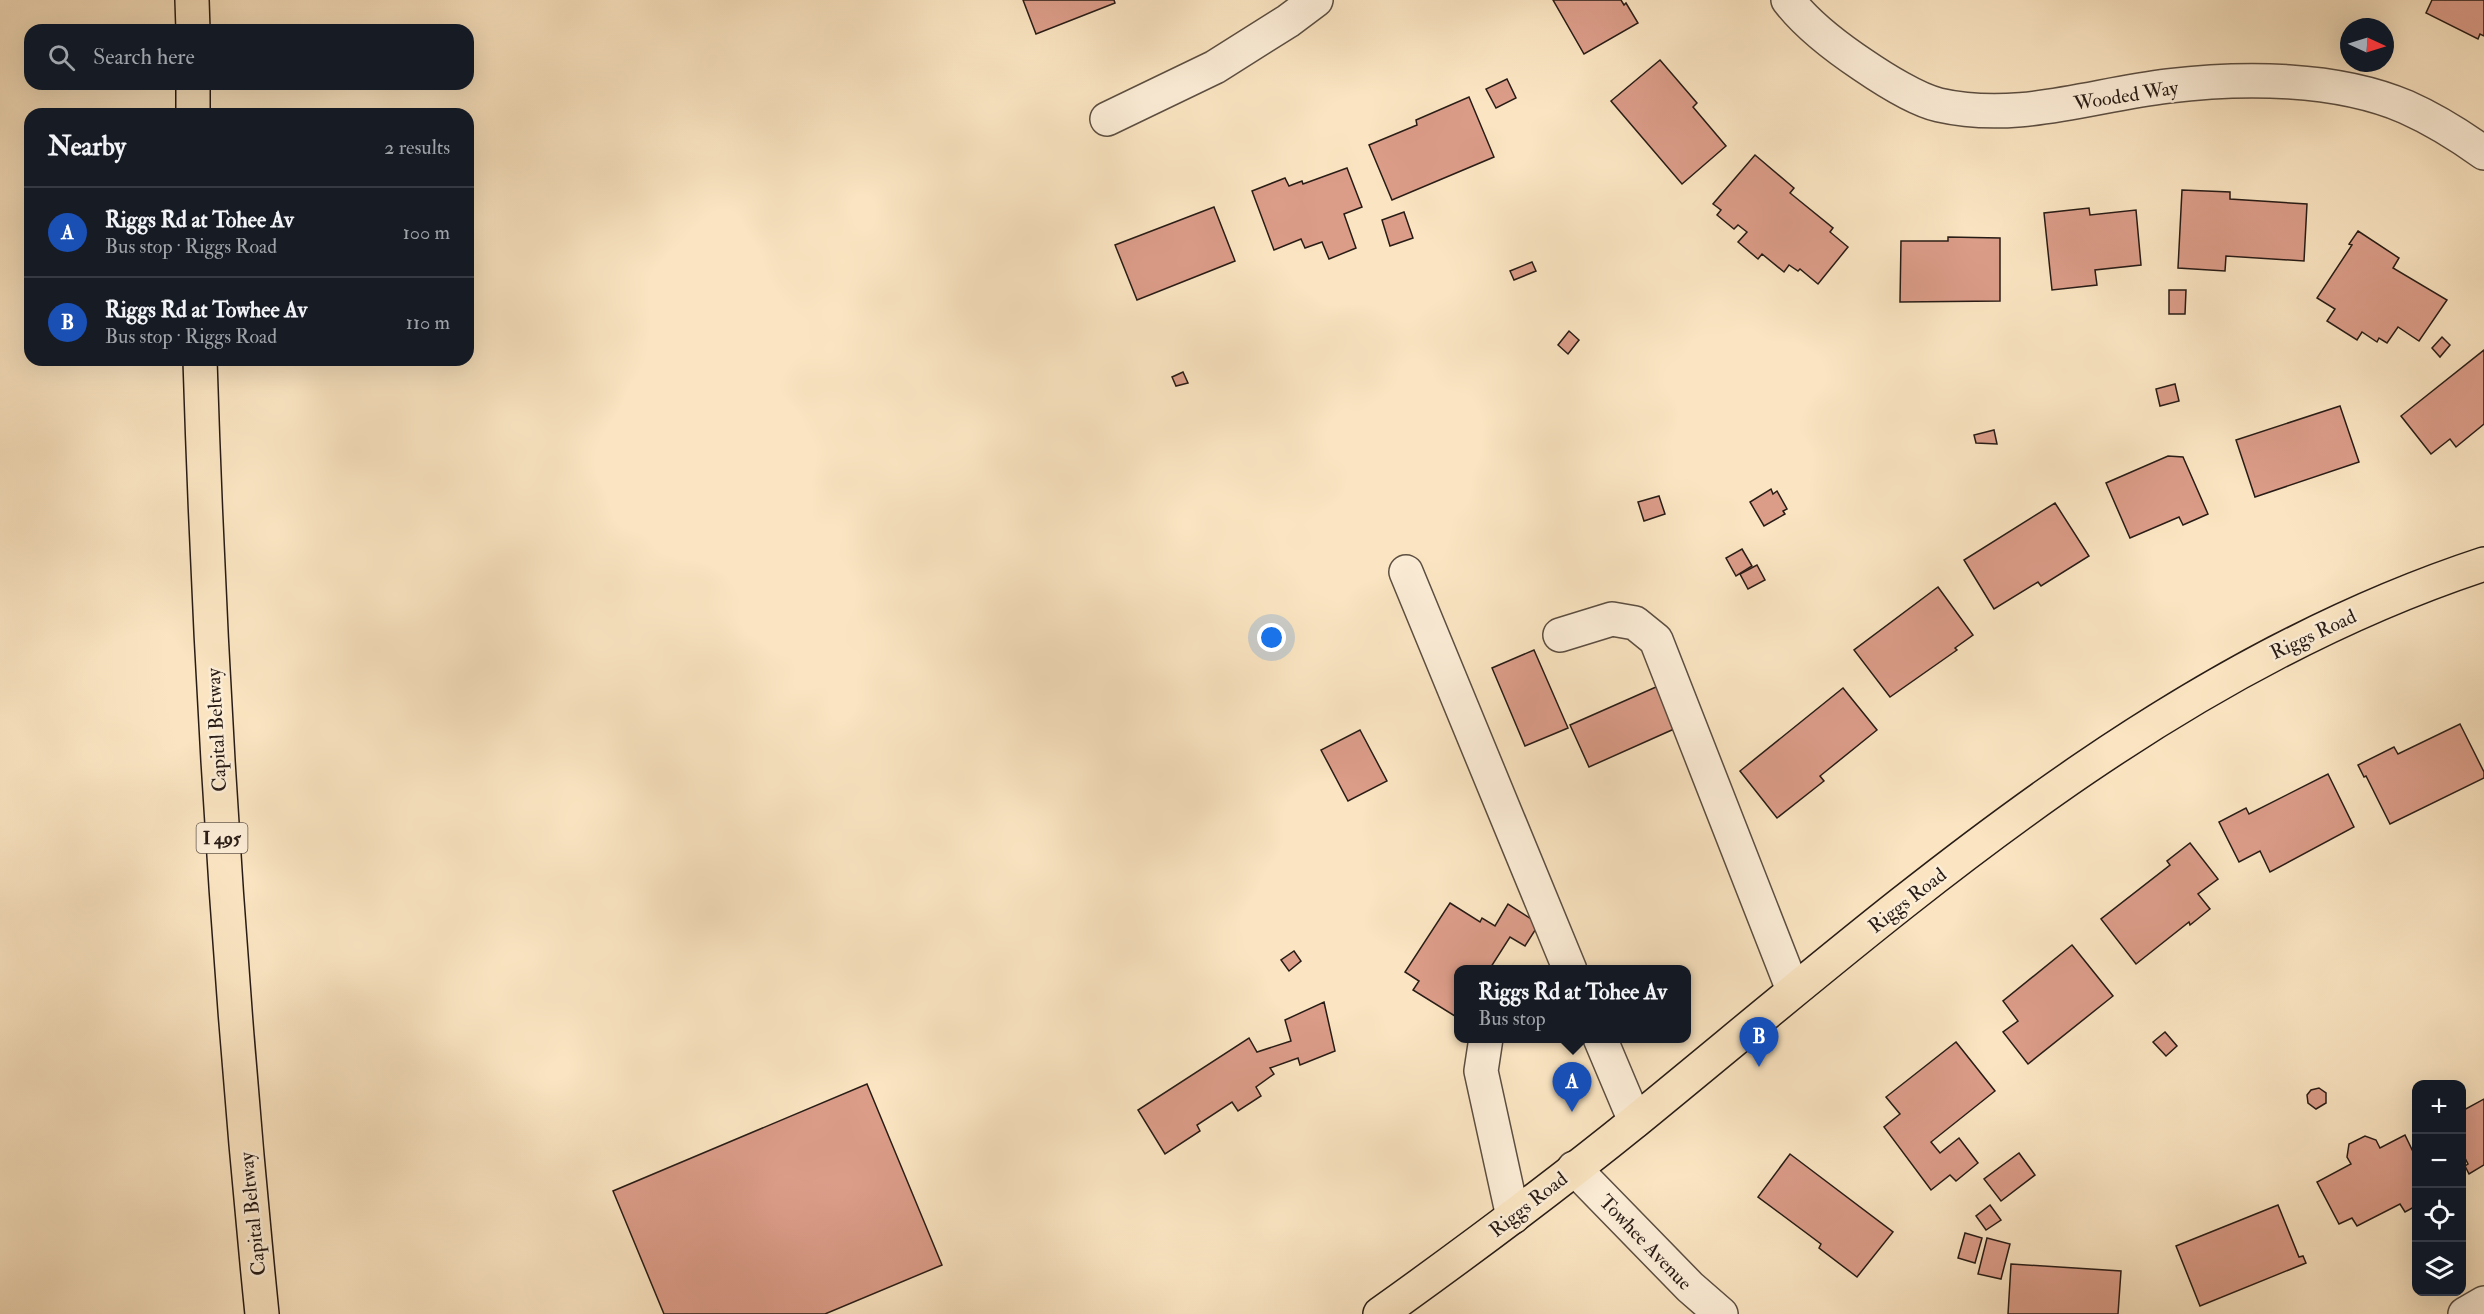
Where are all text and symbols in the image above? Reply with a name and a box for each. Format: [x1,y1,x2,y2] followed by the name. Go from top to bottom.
[2340,18,2394,72] north arrow
[24,24,474,90] search box
[45,41,78,74] icon: search
[93,43,195,71] text: Search here
[2071,75,2181,116] street label: Wooded Way
[48,131,126,163] text: Nearby
[384,135,450,160] text: 2 results
[105,206,294,234] text: Riggs Rd at Tohee Av
[61,220,74,245] text: A
[403,220,450,245] text: 100 m
[105,234,277,259] text: Bus stop · Riggs Road
[105,296,307,324] text: Riggs Rd at Towhee Av
[61,310,74,335] text: B
[406,310,450,335] text: 110 m
[105,324,277,349] text: Bus stop · Riggs Road
[2266,604,2360,665] street label: Riggs Road
[1257,623,1286,652] your location
[201,666,233,793] street label: Capital Beltway
[196,823,248,853] road number: I 495
[1863,862,1951,939] street label: Riggs Road
[1454,965,1691,1043] popup
[1478,978,1667,1006] text: Riggs Rd at Tohee Av
[1478,1006,1546,1031] text: Bus stop
[1740,1018,1778,1067] pin: B
[1552,1062,1592,1112] pin: A
[2412,1080,2466,1296] map controls
[2412,1080,2466,1134] button: +
[2412,1134,2466,1188] button: −
[233,1150,272,1277] street label: Capital Beltway
[1484,1166,1572,1243] street label: Riggs Road
[2412,1188,2466,1242] button: locate
[1594,1189,1697,1295] street label: Towhee Avenue
[2412,1242,2466,1296] button: layers

